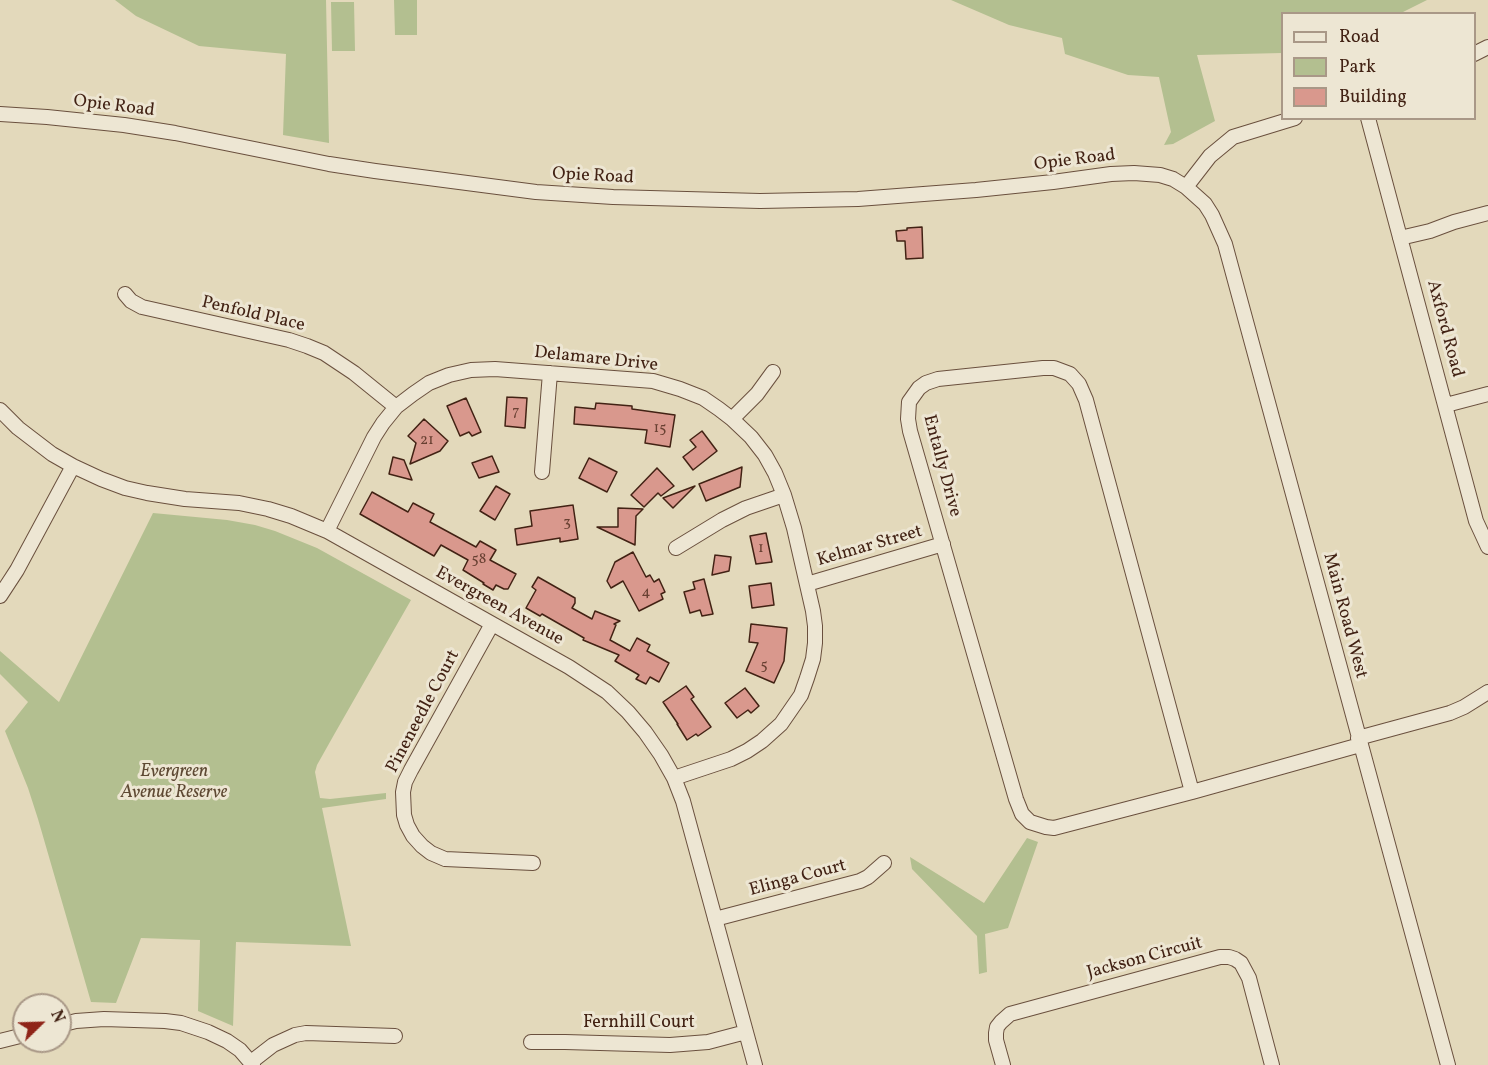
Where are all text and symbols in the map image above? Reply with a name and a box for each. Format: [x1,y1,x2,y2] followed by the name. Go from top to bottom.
[1281,12,1476,120] legend
[1339,25,1380,50] text: Road
[1339,55,1376,80] text: Park
[1339,85,1407,110] text: Building
[72,91,156,123] street label: Opie Road
[1033,145,1117,177] street label: Opie Road
[552,164,634,190] street label: Opie Road
[1421,278,1467,380] street label: Axford Road
[199,293,307,337] street label: Penfold Place
[533,343,659,377] street label: Delamare Drive
[512,403,520,421] house number: 7
[917,413,965,519] street label: Entally Drive
[653,420,667,438] house number: 15
[420,432,434,450] house number: 21
[563,514,571,532] house number: 3
[815,522,925,572] street label: Kelmar Street
[758,540,764,558] house number: 1
[472,551,486,569] house number: 58
[1317,551,1371,681] street label: Main Road West
[431,563,567,651] street label: Evergreen Avenue
[642,584,650,602] house number: 4
[383,647,465,777] street label: Pineneedle Court
[760,657,768,675] house number: 5
[121,762,227,804] park label: Evergreen Avenue Reserve
[747,856,849,902] street label: Elinga Court
[1085,933,1205,985] street label: Jackson Circuit
[12,993,72,1053] north arrow
[44,1007,69,1026] text: N
[583,1013,695,1035] street label: Fernhill Court

